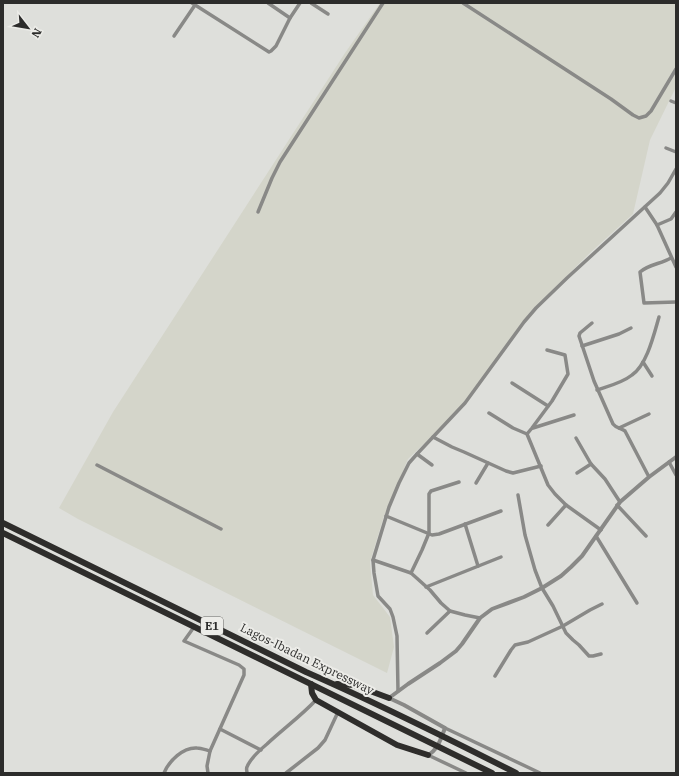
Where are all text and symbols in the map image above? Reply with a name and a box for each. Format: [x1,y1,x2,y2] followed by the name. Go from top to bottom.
[8,8,48,48] north arrow
[28,26,45,41] text: N
[201,617,223,635] road number: E1
[238,620,377,698] street label: Lagos-Ibadan Expressway

